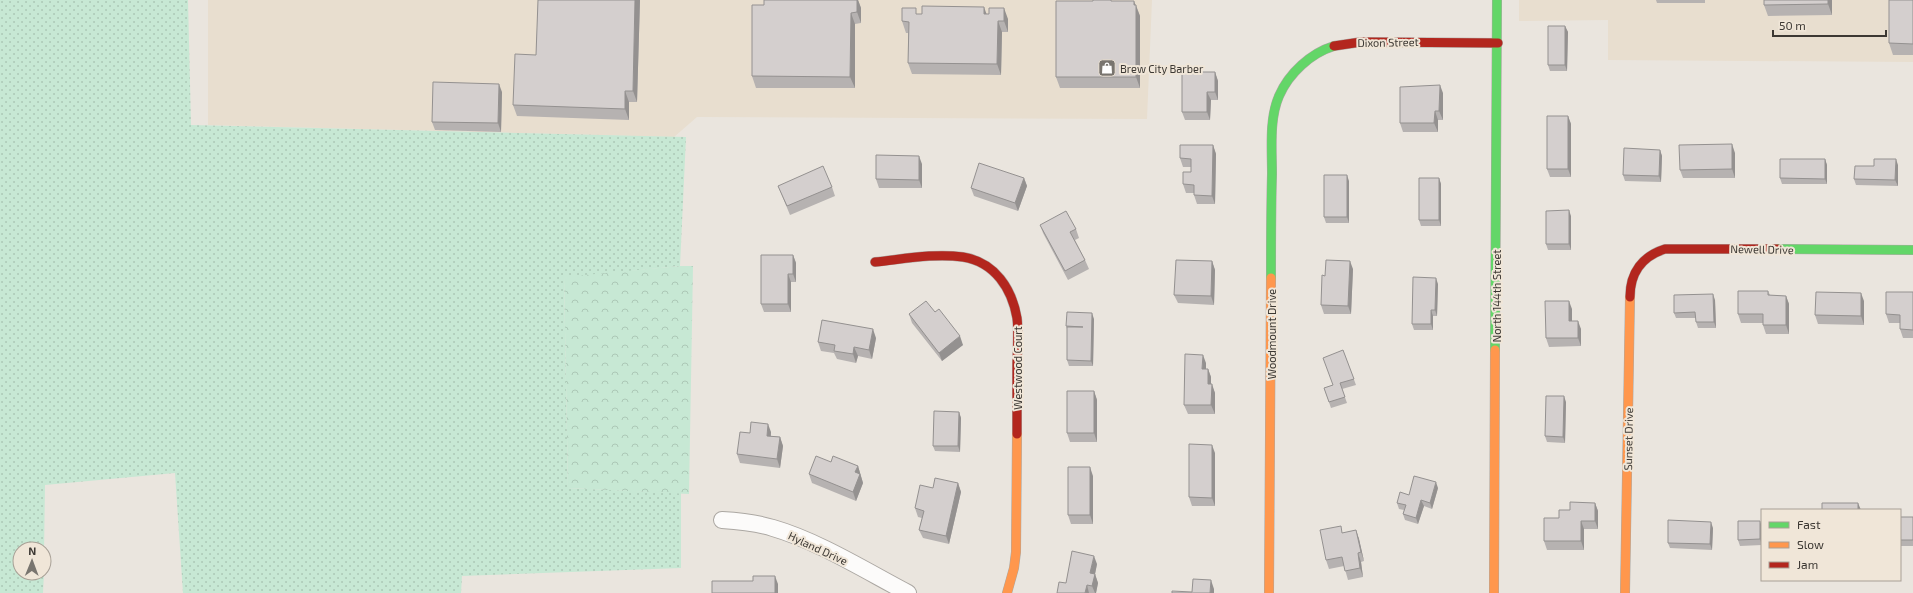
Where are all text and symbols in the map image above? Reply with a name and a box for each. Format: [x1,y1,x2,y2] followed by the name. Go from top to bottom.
[1773,12,1886,38] scale bar
[1779,18,1806,32] text: 50 m
[1357,35,1419,49] street label: Dixon Street
[1097,58,1117,78] shop icon: Brew City Barber
[1120,62,1204,75] place label: Brew City Barber
[1730,242,1794,256] street label: Newell Drive
[1490,250,1503,342] street label: North 144th Street
[1265,289,1278,379] street label: Woodmount Drive
[1011,326,1024,410] street label: Westwood Court
[1621,407,1635,471] street label: Sunset Drive
[1761,509,1901,581] legend
[1797,517,1821,531] text: Fast
[786,529,850,567] street label: Hyland Drive
[1797,537,1824,551] text: Slow
[12,541,52,581] north arrow
[28,544,36,557] text: N
[1797,557,1818,571] text: Jam

